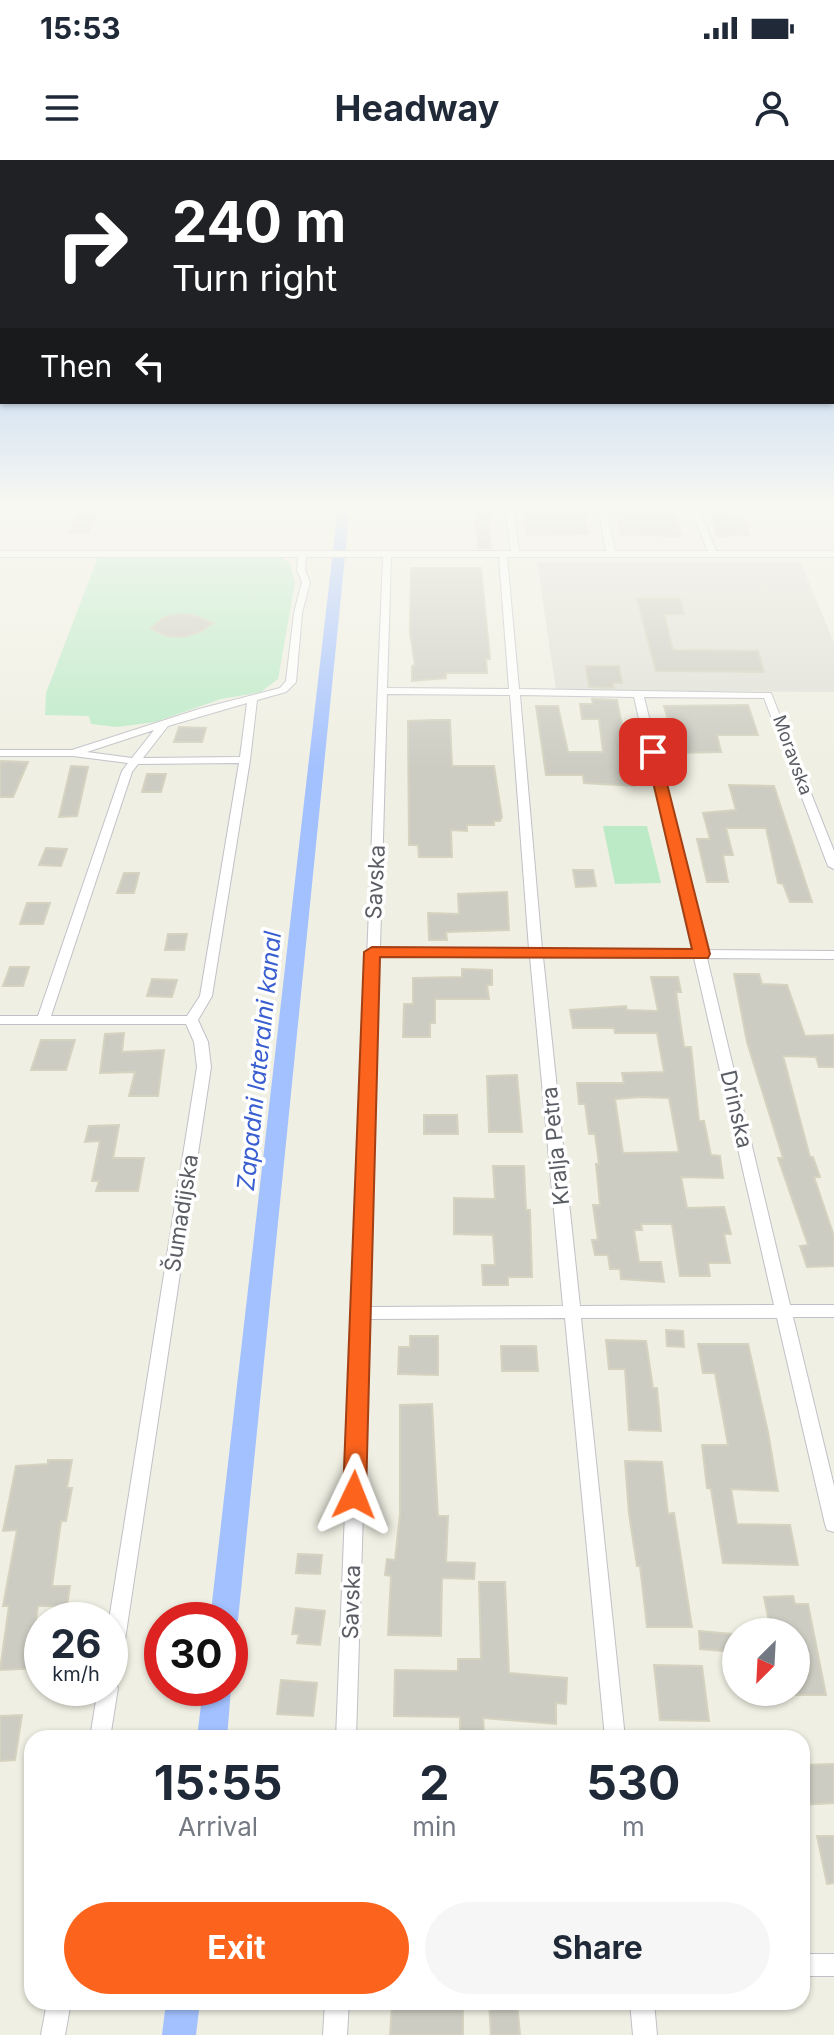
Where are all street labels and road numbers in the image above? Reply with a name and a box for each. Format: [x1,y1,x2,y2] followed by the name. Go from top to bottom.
[769,712,817,798] street label: Moravska
[360,844,390,920] street label: Savska
[715,1068,759,1150] street label: Drinska
[536,1085,574,1207] street label: Kralja Petra
[159,1152,203,1274] street label: Šumadijska
[337,1564,365,1640] street label: Savska

